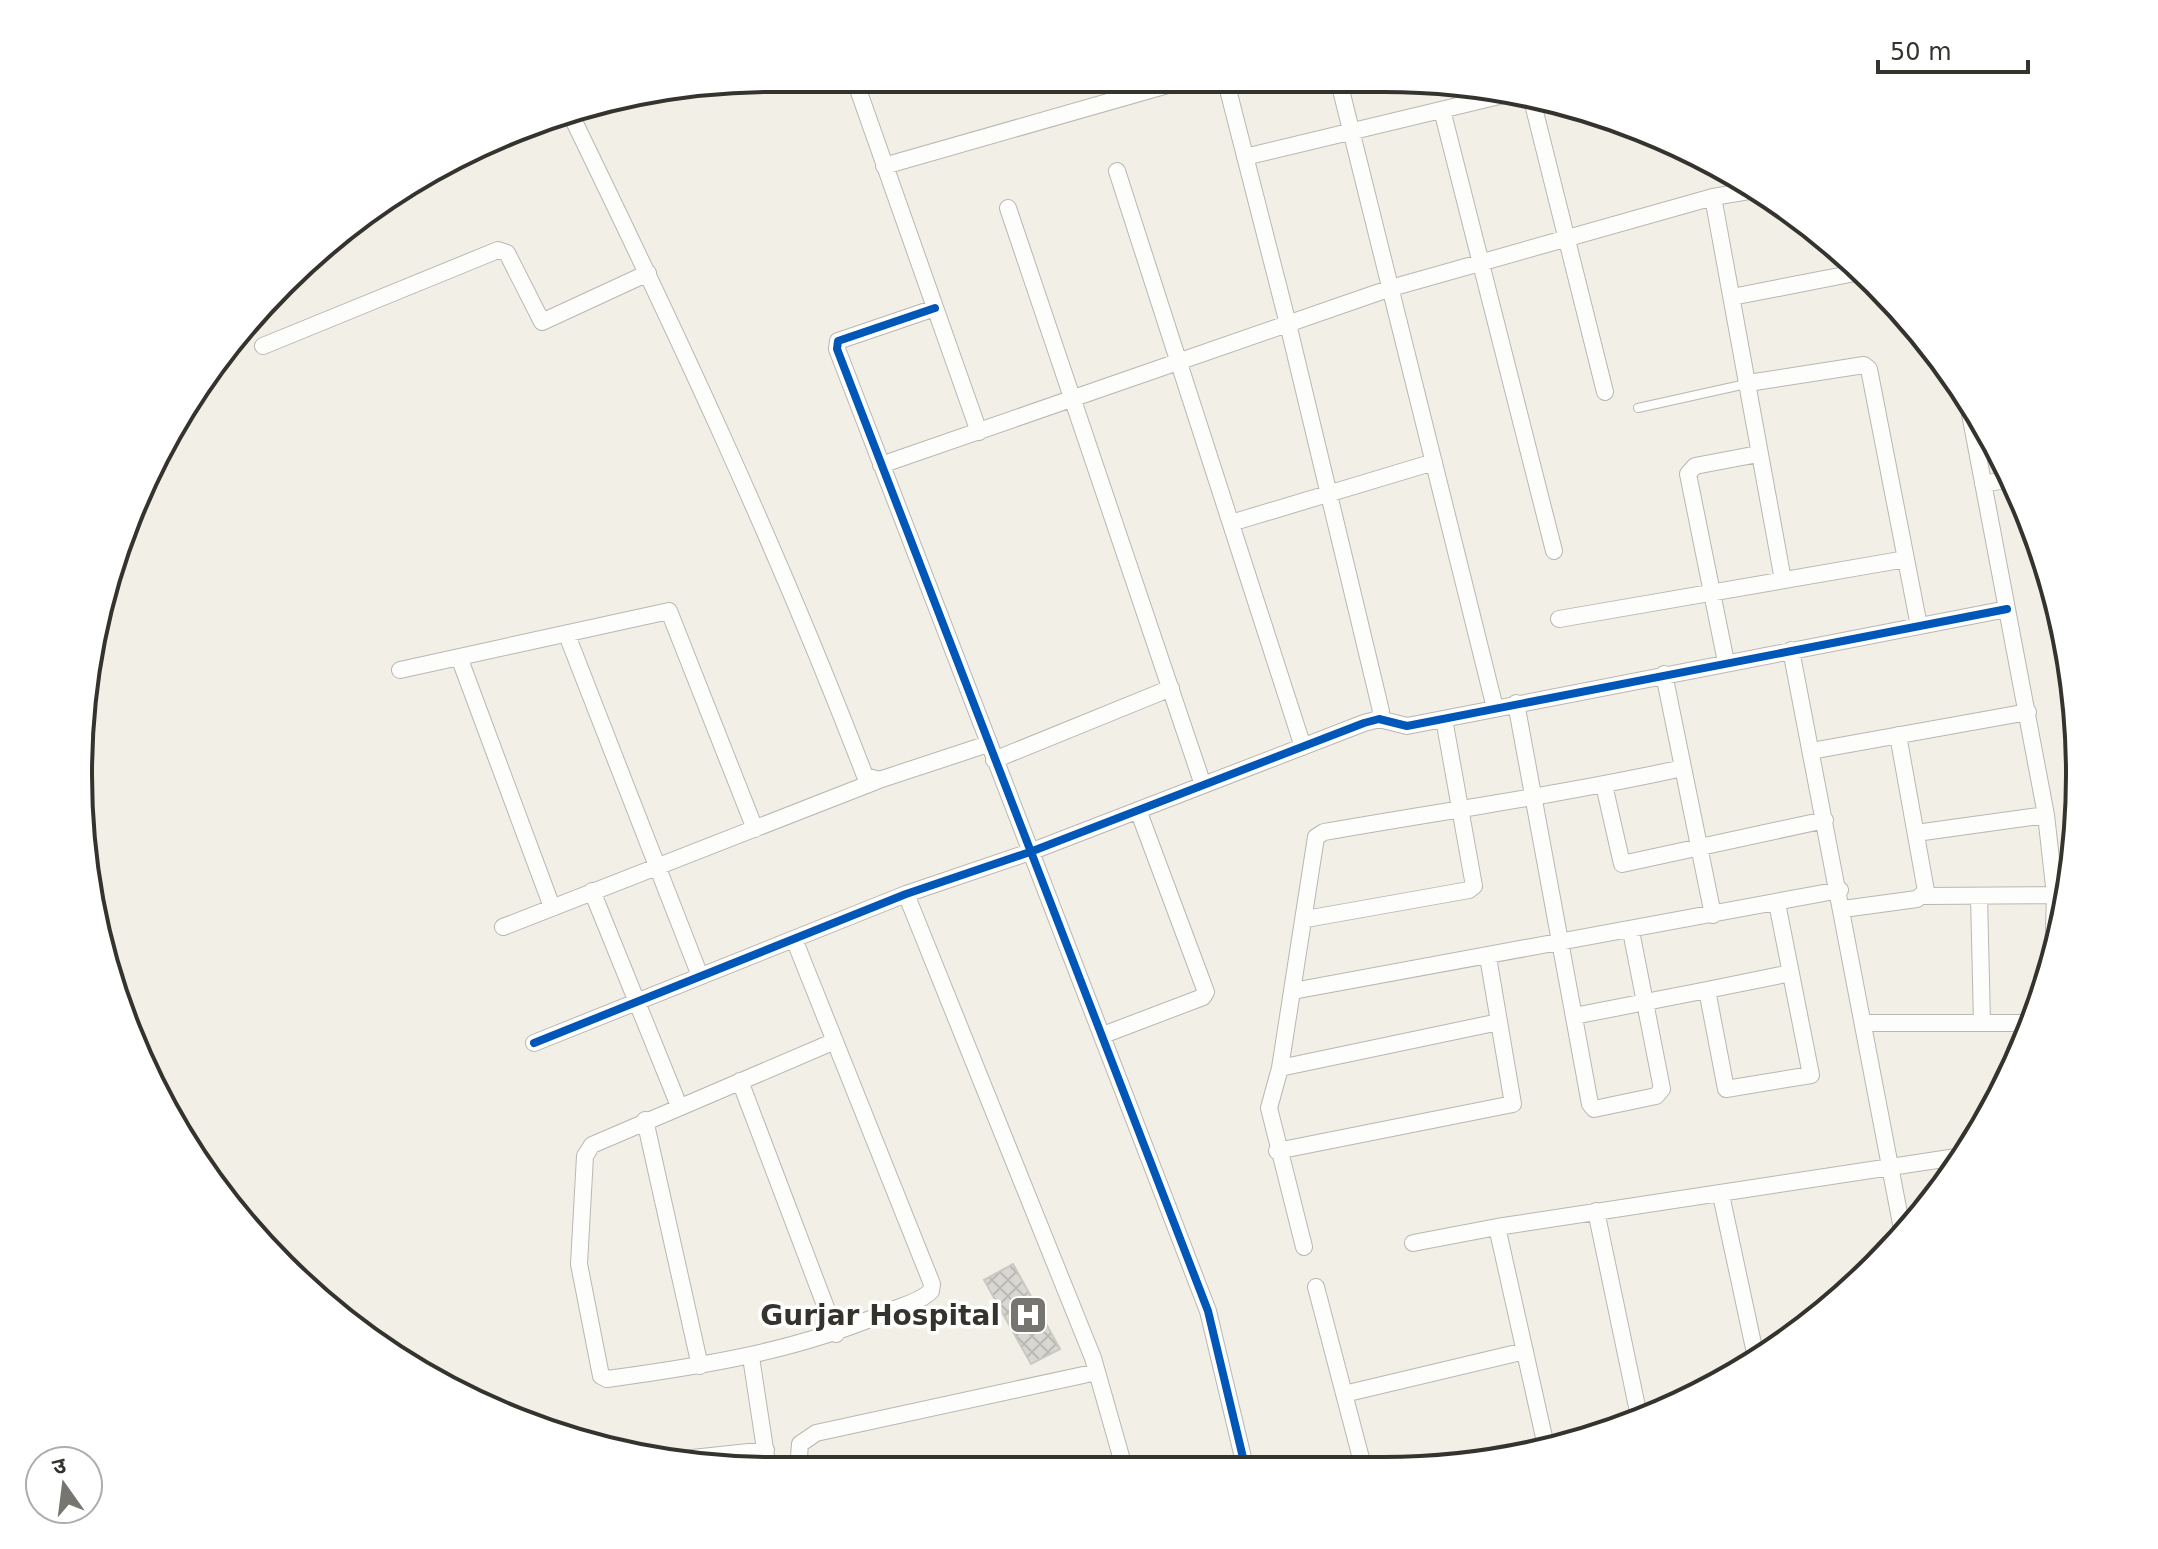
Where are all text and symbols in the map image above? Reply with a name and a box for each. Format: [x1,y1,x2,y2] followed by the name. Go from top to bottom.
[1878,24,2028,74] scale bar
[1890,38,1952,66] text: 50 m
[1007,1294,1049,1336] hospital icon: Gurjar Hospital
[760,1299,1000,1332] place label: Gurjar Hospital
[24,1445,104,1525] north arrow
[50,1452,70,1480] text: उ

